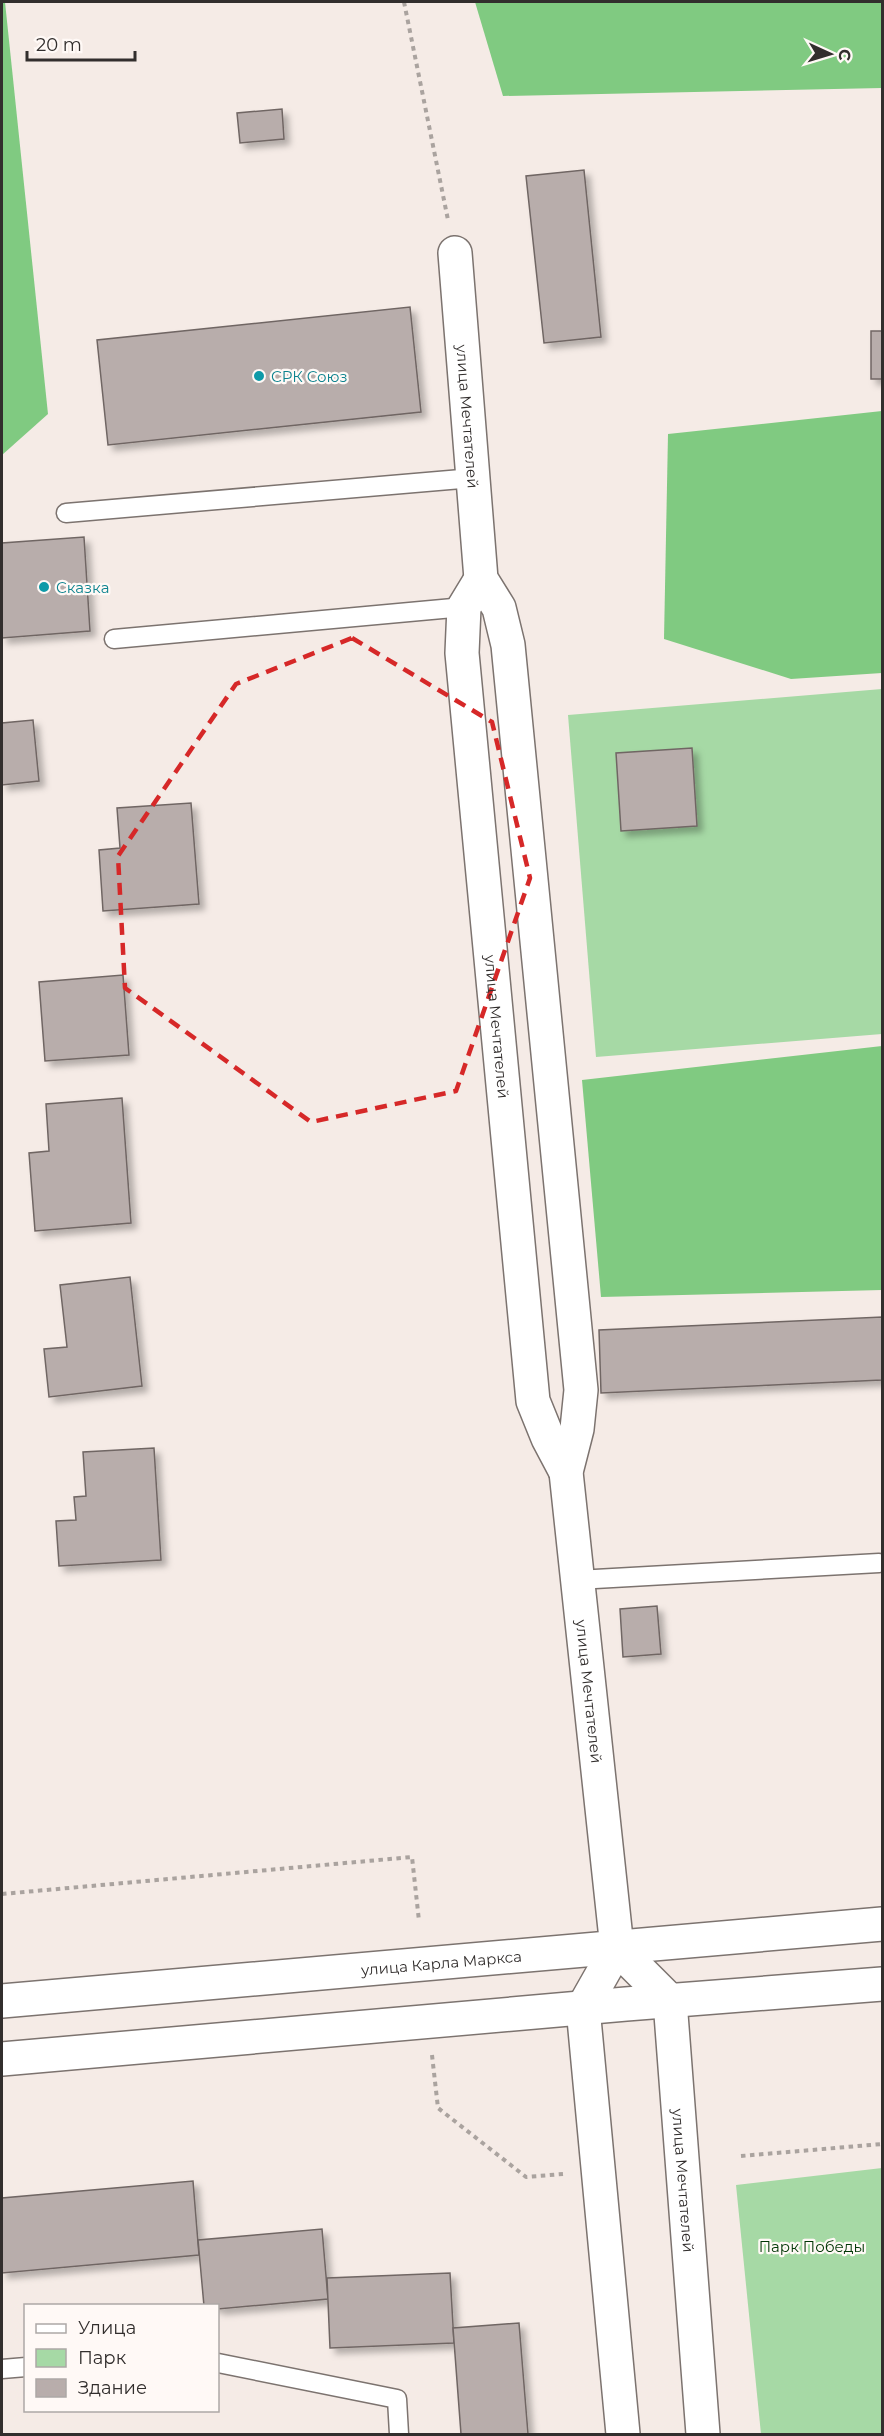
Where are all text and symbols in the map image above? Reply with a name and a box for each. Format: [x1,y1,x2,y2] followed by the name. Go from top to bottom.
[27,24,135,62] scale bar
[800,24,860,84] north arrow
[36,34,82,56] text: 20 m
[835,49,854,62] text: С
[453,343,483,489] street label: улица Мечтателей
[271,367,348,386] place label: СРК Союз
[252,369,266,383] marker: СРК Союз
[56,578,109,597] place label: Сказка
[37,580,51,594] marker: Сказка
[481,953,514,1099] street label: улица Мечтателей
[572,1618,607,1764] street label: улица Мечтателей
[359,1946,523,1979] street label: улица Карла Маркса
[669,2107,699,2253] street label: улица Мечтателей
[759,2237,865,2256] park label: Парк Победы
[24,2304,219,2412] legend
[78,2317,136,2339] text: Улица
[78,2347,127,2369] text: Парк
[78,2377,147,2399] text: Здание

